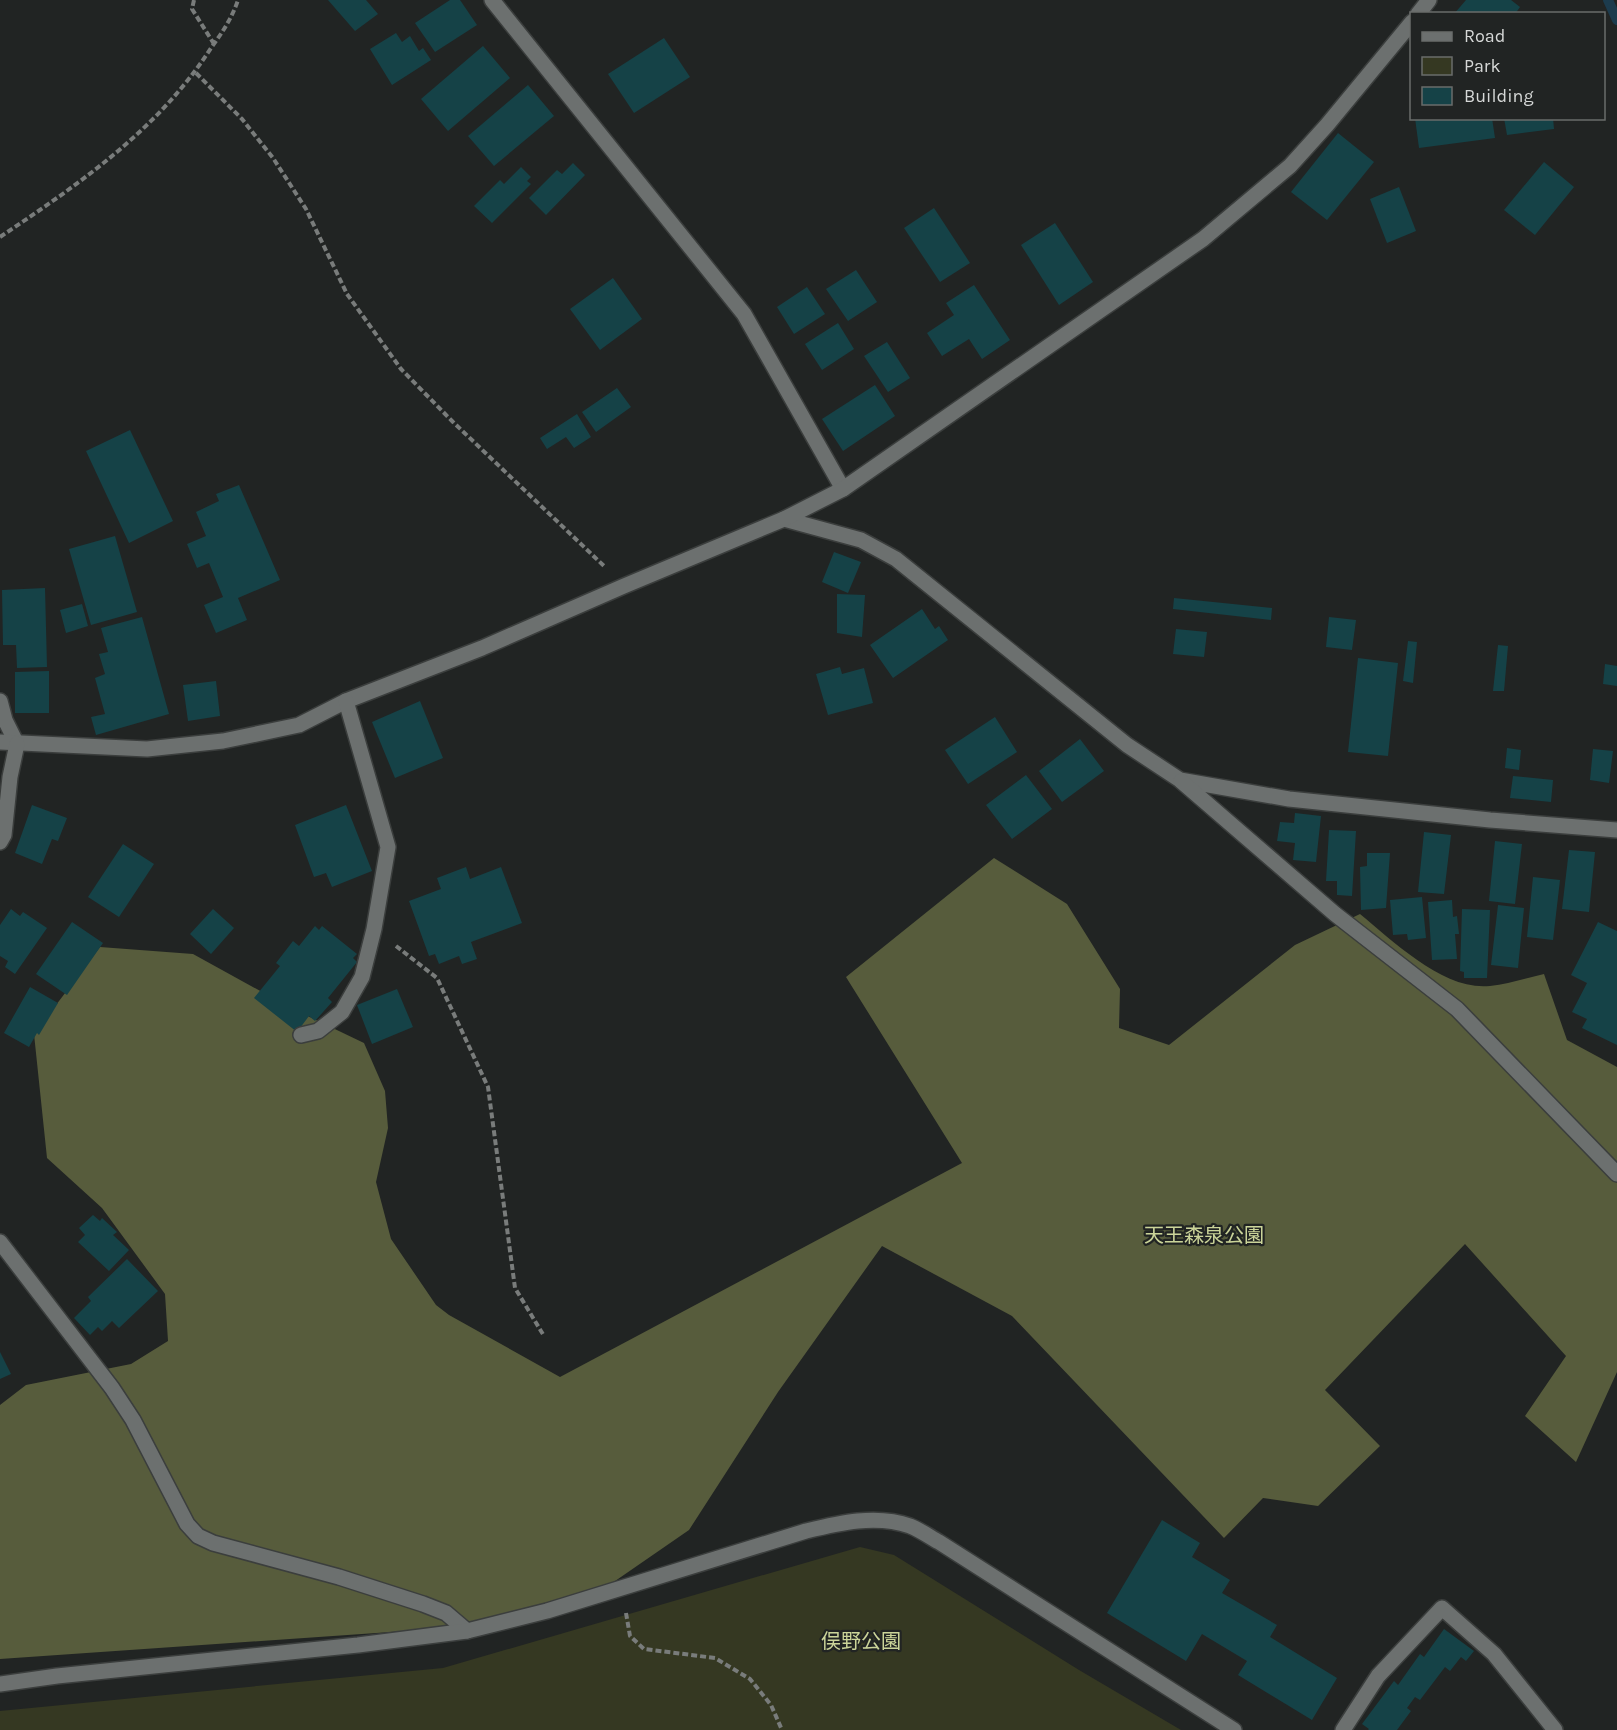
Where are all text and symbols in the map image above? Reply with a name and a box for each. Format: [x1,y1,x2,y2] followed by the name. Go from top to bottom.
[1410,12,1605,120] legend
[1464,25,1505,47] text: Road
[1464,55,1501,77] text: Park
[1464,85,1534,107] text: Building
[1144,1224,1264,1247] park label: 天王森泉公園
[821,1630,901,1653] park label: 俣野公園

